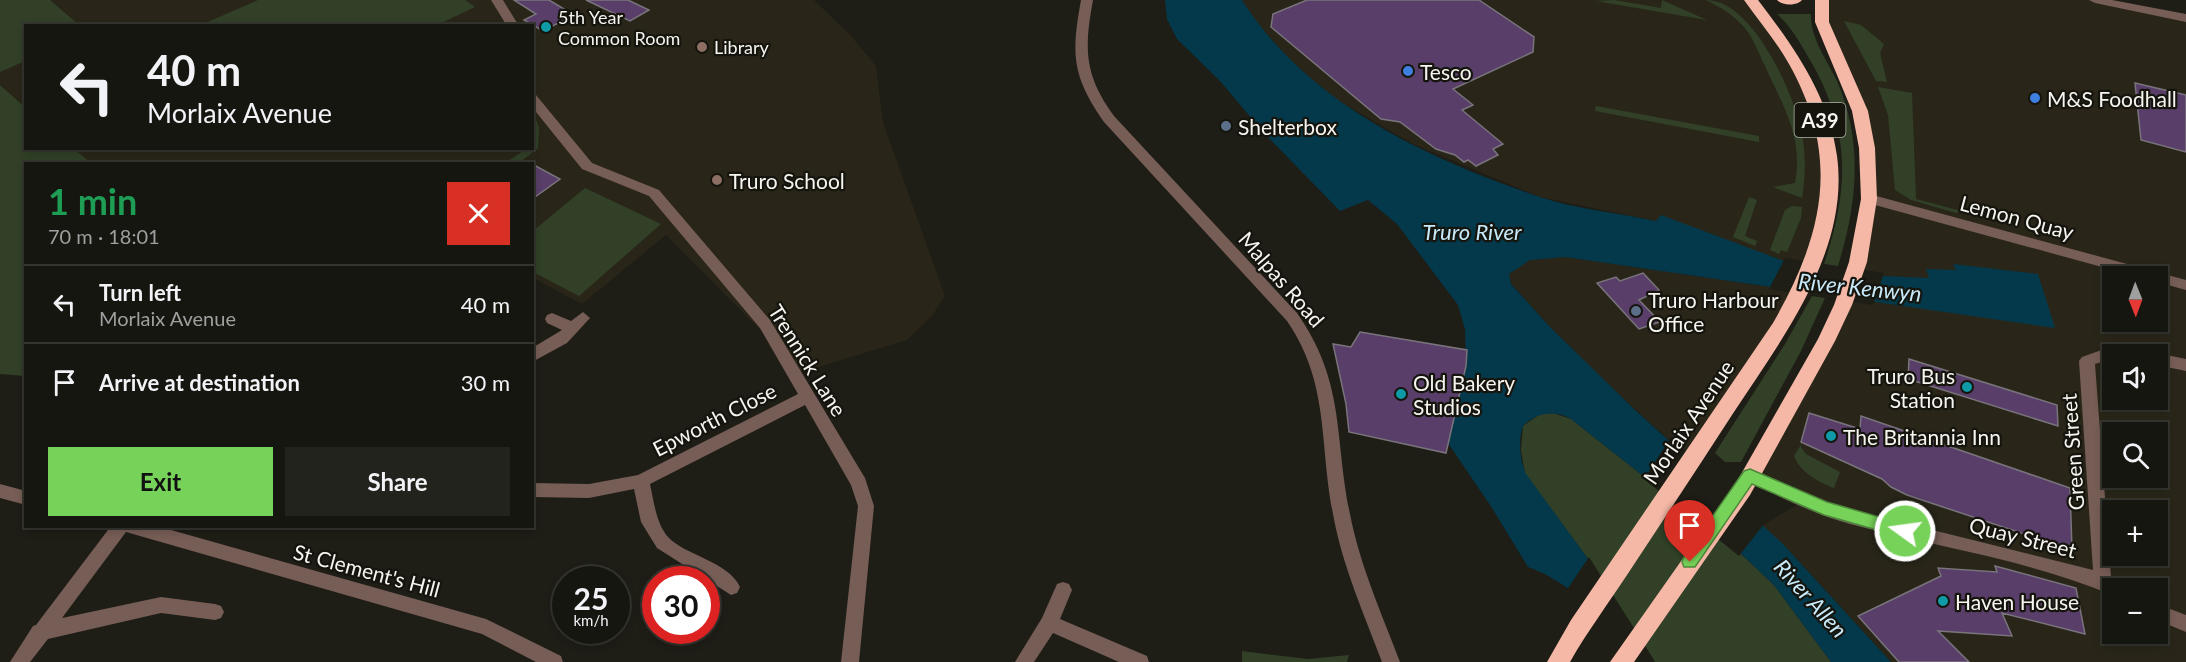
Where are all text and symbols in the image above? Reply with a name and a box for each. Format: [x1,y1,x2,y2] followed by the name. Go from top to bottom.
[558,6,680,49] place label: 5th Year Common Room
[539,20,553,34] marker: 5th Year Common Room
[714,36,770,58] place label: Library
[695,40,709,54] marker: Library
[147,45,241,95] text: 40 m
[48,48,126,126] icon: left
[1420,59,1472,84] place label: Tesco
[1401,64,1415,78] marker: Tesco
[2047,86,2177,111] place label: M&S Foodhall
[2028,91,2042,105] marker: M&S Foodhall
[147,96,332,129] text: Morlaix Avenue
[1794,103,1846,137] road number: A39
[1238,114,1337,139] place label: Shelterbox
[1219,119,1233,133] marker: Shelterbox
[729,168,845,193] place label: Truro School
[710,173,724,187] marker: Truro School
[48,179,137,223] text: 1 min
[447,182,510,245] button: close
[1957,190,2077,244] street label: Lemon Quay
[1423,218,1522,245] water label: Truro River
[48,224,160,248] text: 70 m · 18:01
[1234,226,1330,332] street label: Malpas Road
[2102,266,2168,332] north arrow
[2102,266,2168,644] map controls
[1797,267,1923,307] water label: River Kenwyn
[99,279,181,306] text: Turn left
[1648,287,1779,336] place label: Truro Harbour Office
[48,288,81,321] icon: left
[461,291,510,318] text: 40 m
[764,300,852,420] street label: Trennick Lane
[1629,304,1643,318] marker: Truro Harbour Office
[99,306,236,330] text: Morlaix Avenue
[2102,344,2168,410] button: sound
[1637,355,1739,489] street label: Morlaix Avenue
[1867,363,1955,412] place label: Truro Bus Station
[48,366,81,399] icon: arrive
[99,369,300,396] text: Arrive at destination
[461,369,510,396] text: 30 m
[1413,370,1515,419] place label: Old Bakery Studios
[648,377,780,461] street label: Epworth Close
[1960,380,1974,394] marker: Truro Bus Station
[1394,387,1408,401] marker: Old Bakery Studios
[2055,392,2089,511] street label: Green Street
[2102,422,2168,488] button: search
[1843,424,2001,449] place label: The Britannia Inn
[1824,429,1838,443] marker: The Britannia Inn
[48,447,273,516] button: Exit
[285,447,510,516] button: Share
[1873,499,1937,563] position arrow
[1664,500,1715,562] pin
[2102,500,2168,566] button: +
[1673,509,1706,542] icon: arrive
[1967,512,2080,562] street label: Quay Street
[291,538,443,602] street label: St Clement's Hill
[1769,553,1853,643] water label: River Allen
[642,566,720,644] speed limit sign: 30
[2102,578,2168,644] button: −
[574,580,608,616] text: 25
[1955,589,2079,614] place label: Haven House
[1936,594,1950,608] marker: Haven House
[573,611,609,629] text: km/h

